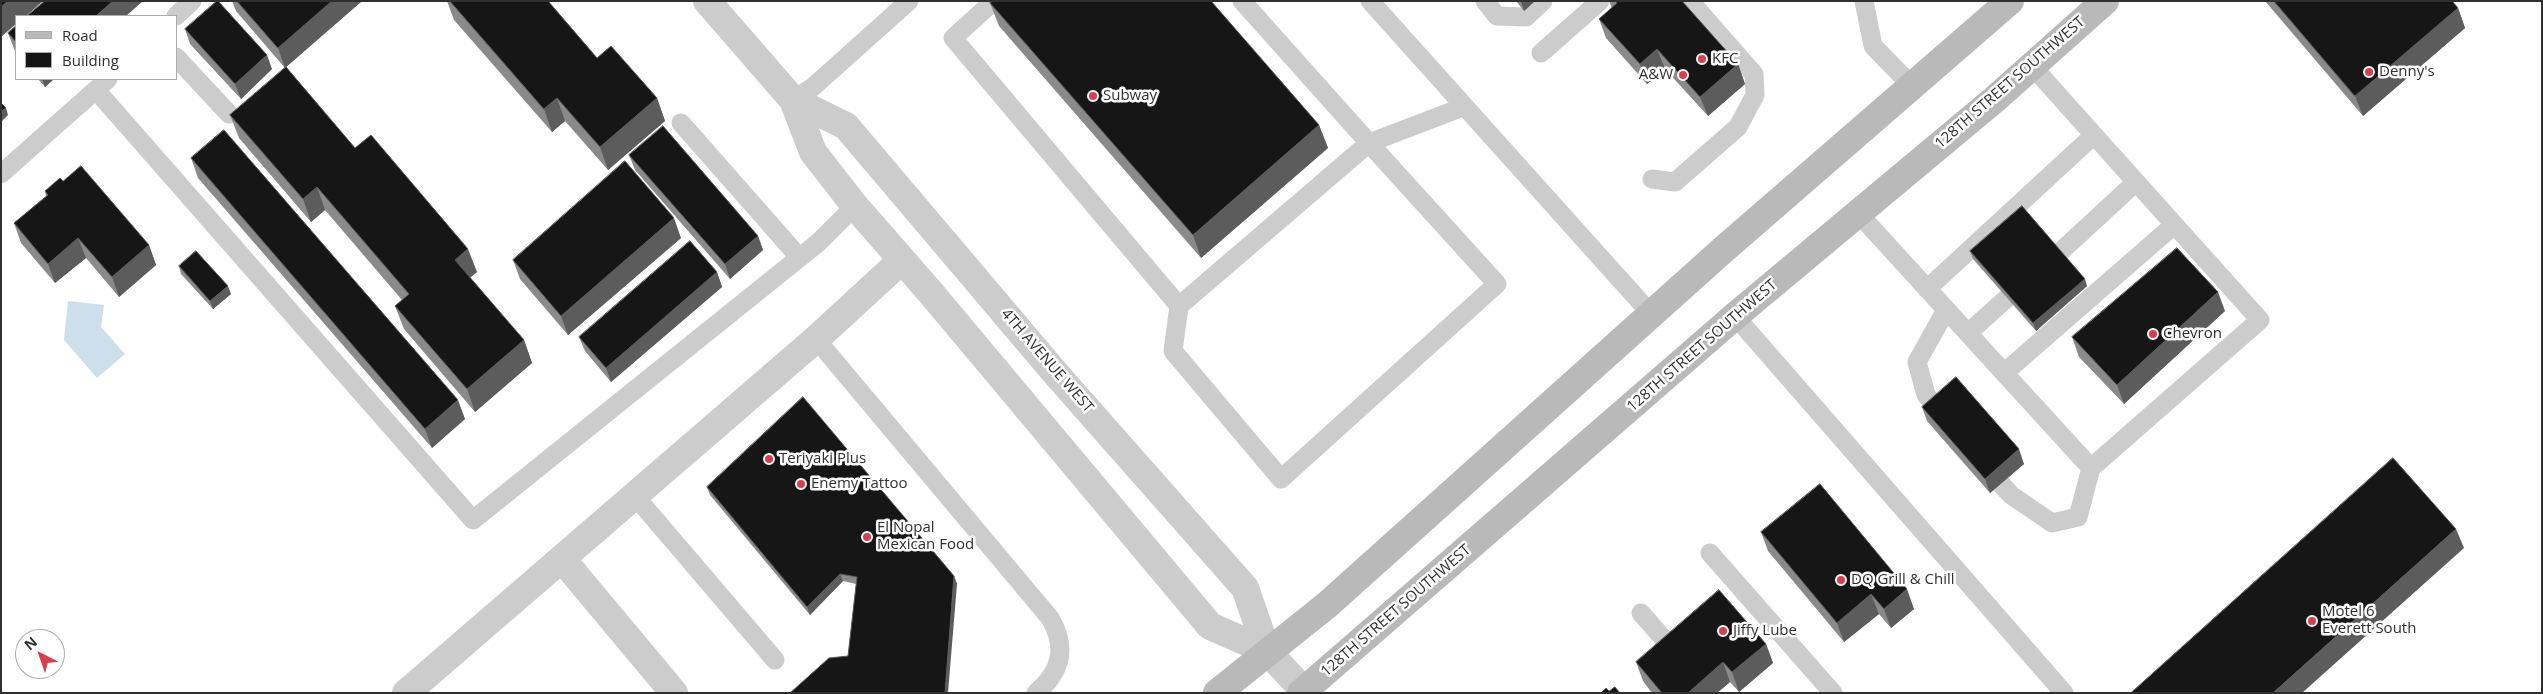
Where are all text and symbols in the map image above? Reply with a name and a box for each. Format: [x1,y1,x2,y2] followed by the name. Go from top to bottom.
[1932,13,2088,153] street label: 128TH STREET SOUTHWEST
[15,15,178,80] legend
[62,25,98,45] text: Road
[62,50,119,70] text: Building
[1712,50,1738,68] place label: KFC
[1696,53,1708,65] marker: KFC
[2379,63,2435,81] place label: Denny's
[1639,66,1673,84] place label: A&W
[2363,66,2375,78] marker: Denny's
[1677,69,1689,81] marker: A&W
[1103,87,1157,105] place label: Subway
[1087,90,1099,102] marker: Subway
[1624,276,1780,416] street label: 128TH STREET SOUTHWEST
[997,305,1097,417] street label: 4TH AVENUE WEST
[2163,325,2222,343] place label: Chevron
[2147,328,2159,340] marker: Chevron
[779,450,866,468] place label: Teriyaki Plus
[763,453,775,465] marker: Teriyaki Plus
[811,475,908,493] place label: Enemy Tattoo
[795,478,807,490] marker: Enemy Tattoo
[877,519,974,554] place label: El Nopal Mexican Food
[861,531,873,543] marker: El Nopal Mexican Food
[1318,541,1474,681] street label: 128TH STREET SOUTHWEST
[1851,571,1955,589] place label: DQ Grill & Chill
[1835,574,1847,586] marker: DQ Grill & Chill
[2322,603,2416,638] place label: Motel 6 Everett South
[2306,615,2318,627] marker: Motel 6 Everett South
[1733,622,1797,640] place label: Jiffy Lube
[1717,625,1729,637] marker: Jiffy Lube
[15,629,65,679] north arrow
[20,632,41,654] text: N

